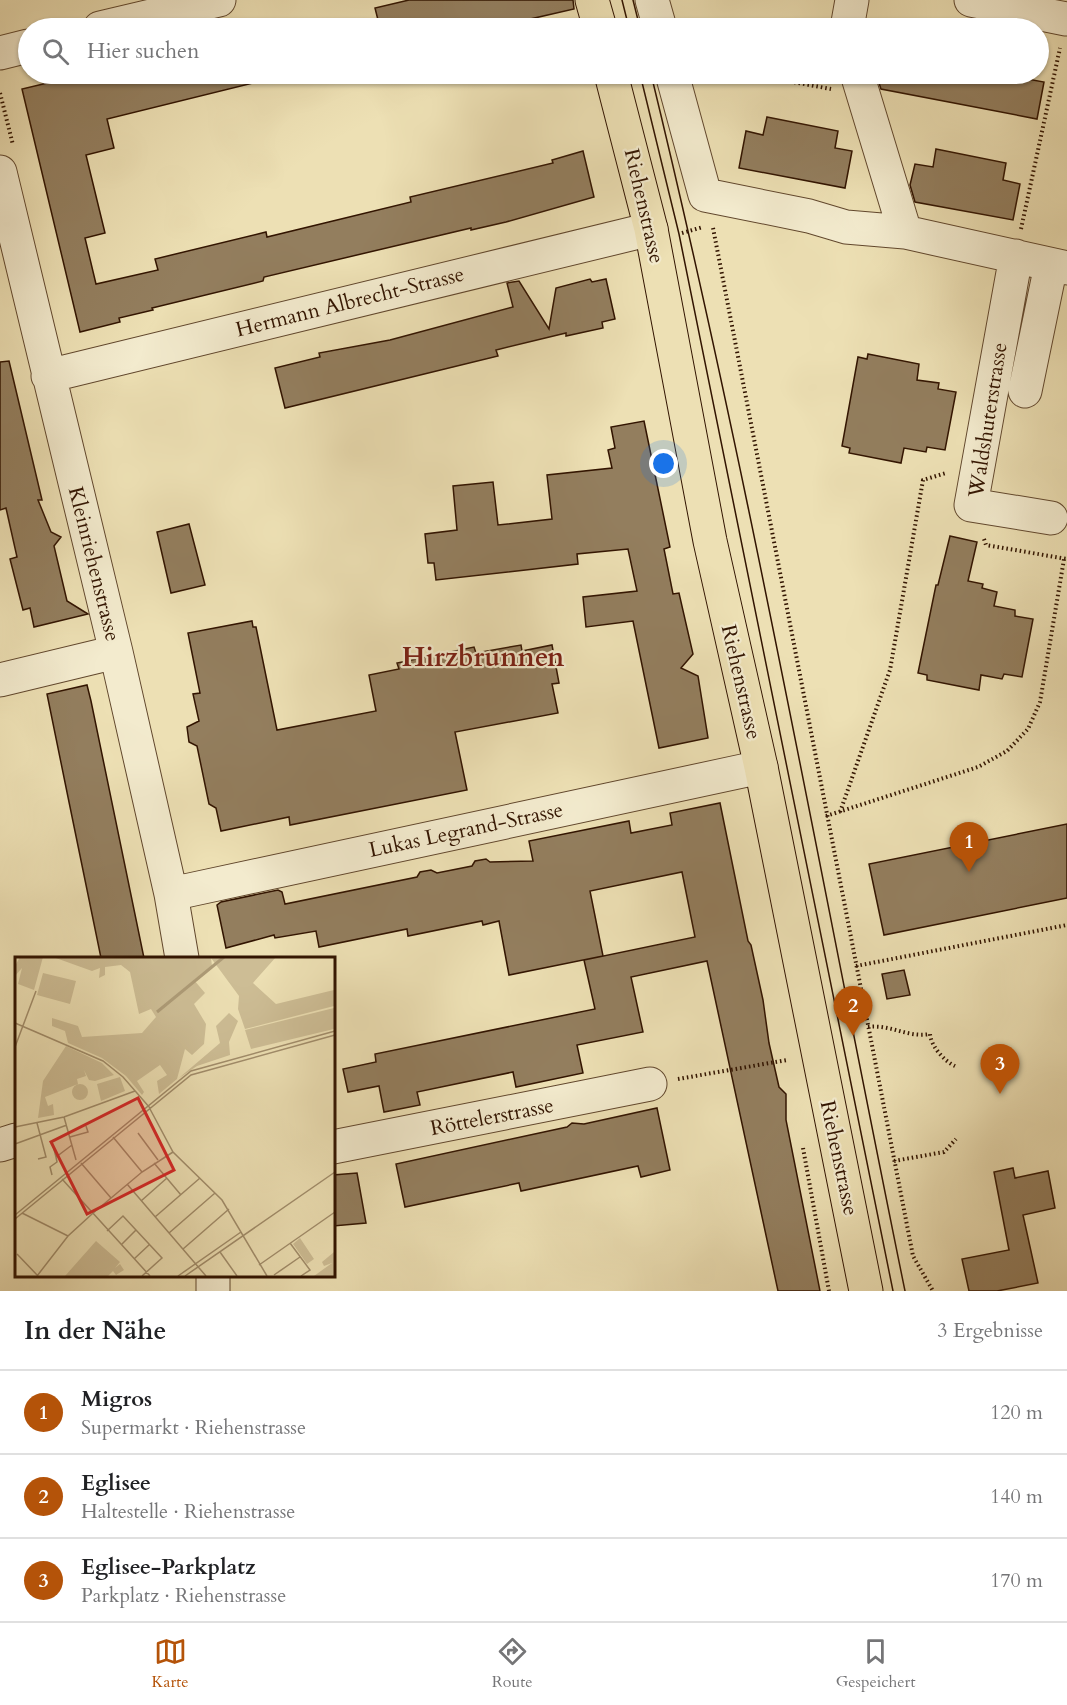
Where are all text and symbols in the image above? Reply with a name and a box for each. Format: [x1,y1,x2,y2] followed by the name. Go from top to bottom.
[18,18,1049,84] search box
[39,35,72,68] icon: search
[87,36,200,66] text: Hier suchen
[617,146,671,266] street label: Riehenstrasse
[233,260,467,344] street label: Hermann Albrecht-Strasse
[961,340,1015,501] street label: Waldshuterstrasse
[649,449,678,478] your location
[61,484,127,644] street label: Kleinriehenstrasse
[714,622,768,742] street label: Riehenstrasse
[402,639,565,676] district label: Hirzbrunnen
[366,795,566,865] street label: Lukas Legrand-Strasse
[950,822,988,872] pin: 1
[15,957,334,1276] inset map
[834,986,872,1036] pin: 2
[980,1044,1020,1094] pin: 3
[428,1091,556,1143] street label: Röttelerstrasse
[813,1098,865,1218] street label: Riehenstrasse
[24,1313,166,1348] text: In der Nähe
[937,1317,1043,1344] text: 3 Ergebnisse
[81,1384,152,1414] text: Migros
[38,1399,49,1426] text: 1
[990,1399,1043,1426] text: 120 m
[81,1414,306,1441] text: Supermarkt · Riehenstrasse
[81,1468,151,1498] text: Eglisee
[38,1483,49,1510] text: 2
[990,1483,1043,1510] text: 140 m
[81,1498,295,1525] text: Haltestelle · Riehenstrasse
[81,1552,256,1582] text: Eglisee-Parkplatz
[38,1567,49,1594] text: 3
[990,1567,1043,1594] text: 170 m
[81,1582,286,1609] text: Parkplatz · Riehenstrasse
[152,1635,189,1693] tab: Karte
[492,1635,533,1693] tab: Route
[836,1635,915,1693] tab: Gespeichert

